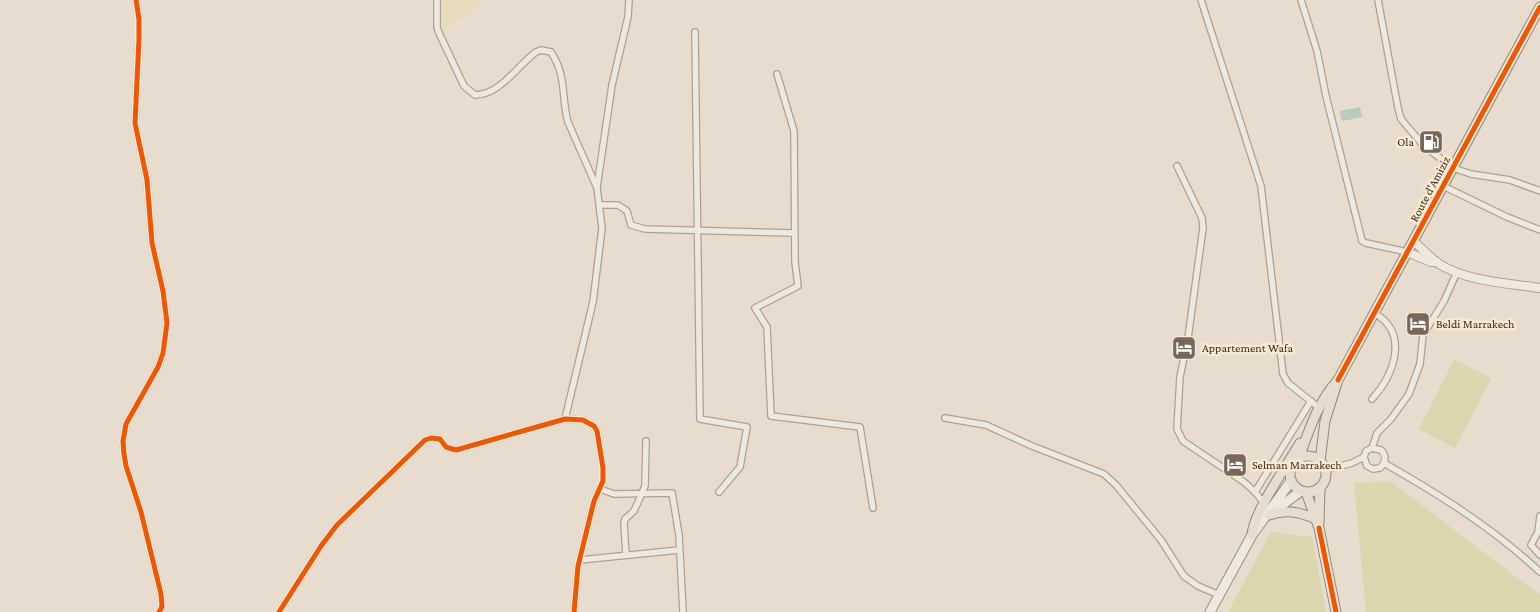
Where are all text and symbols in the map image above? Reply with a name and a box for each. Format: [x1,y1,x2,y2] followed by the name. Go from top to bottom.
[1418,129,1444,155] fuel station icon: Ola
[1397,135,1414,149] place label: Ola
[1407,154,1453,224] street label: Route d'Amiziz
[1405,311,1431,337] hotel icon: Beldi Marrakech
[1436,317,1515,331] place label: Beldi Marrakech
[1171,335,1197,361] hotel icon: Appartement Wafa
[1202,341,1294,355] place label: Appartement Wafa
[1222,452,1248,478] hotel icon: Selman Marrakech
[1252,458,1342,472] place label: Selman Marrakech

